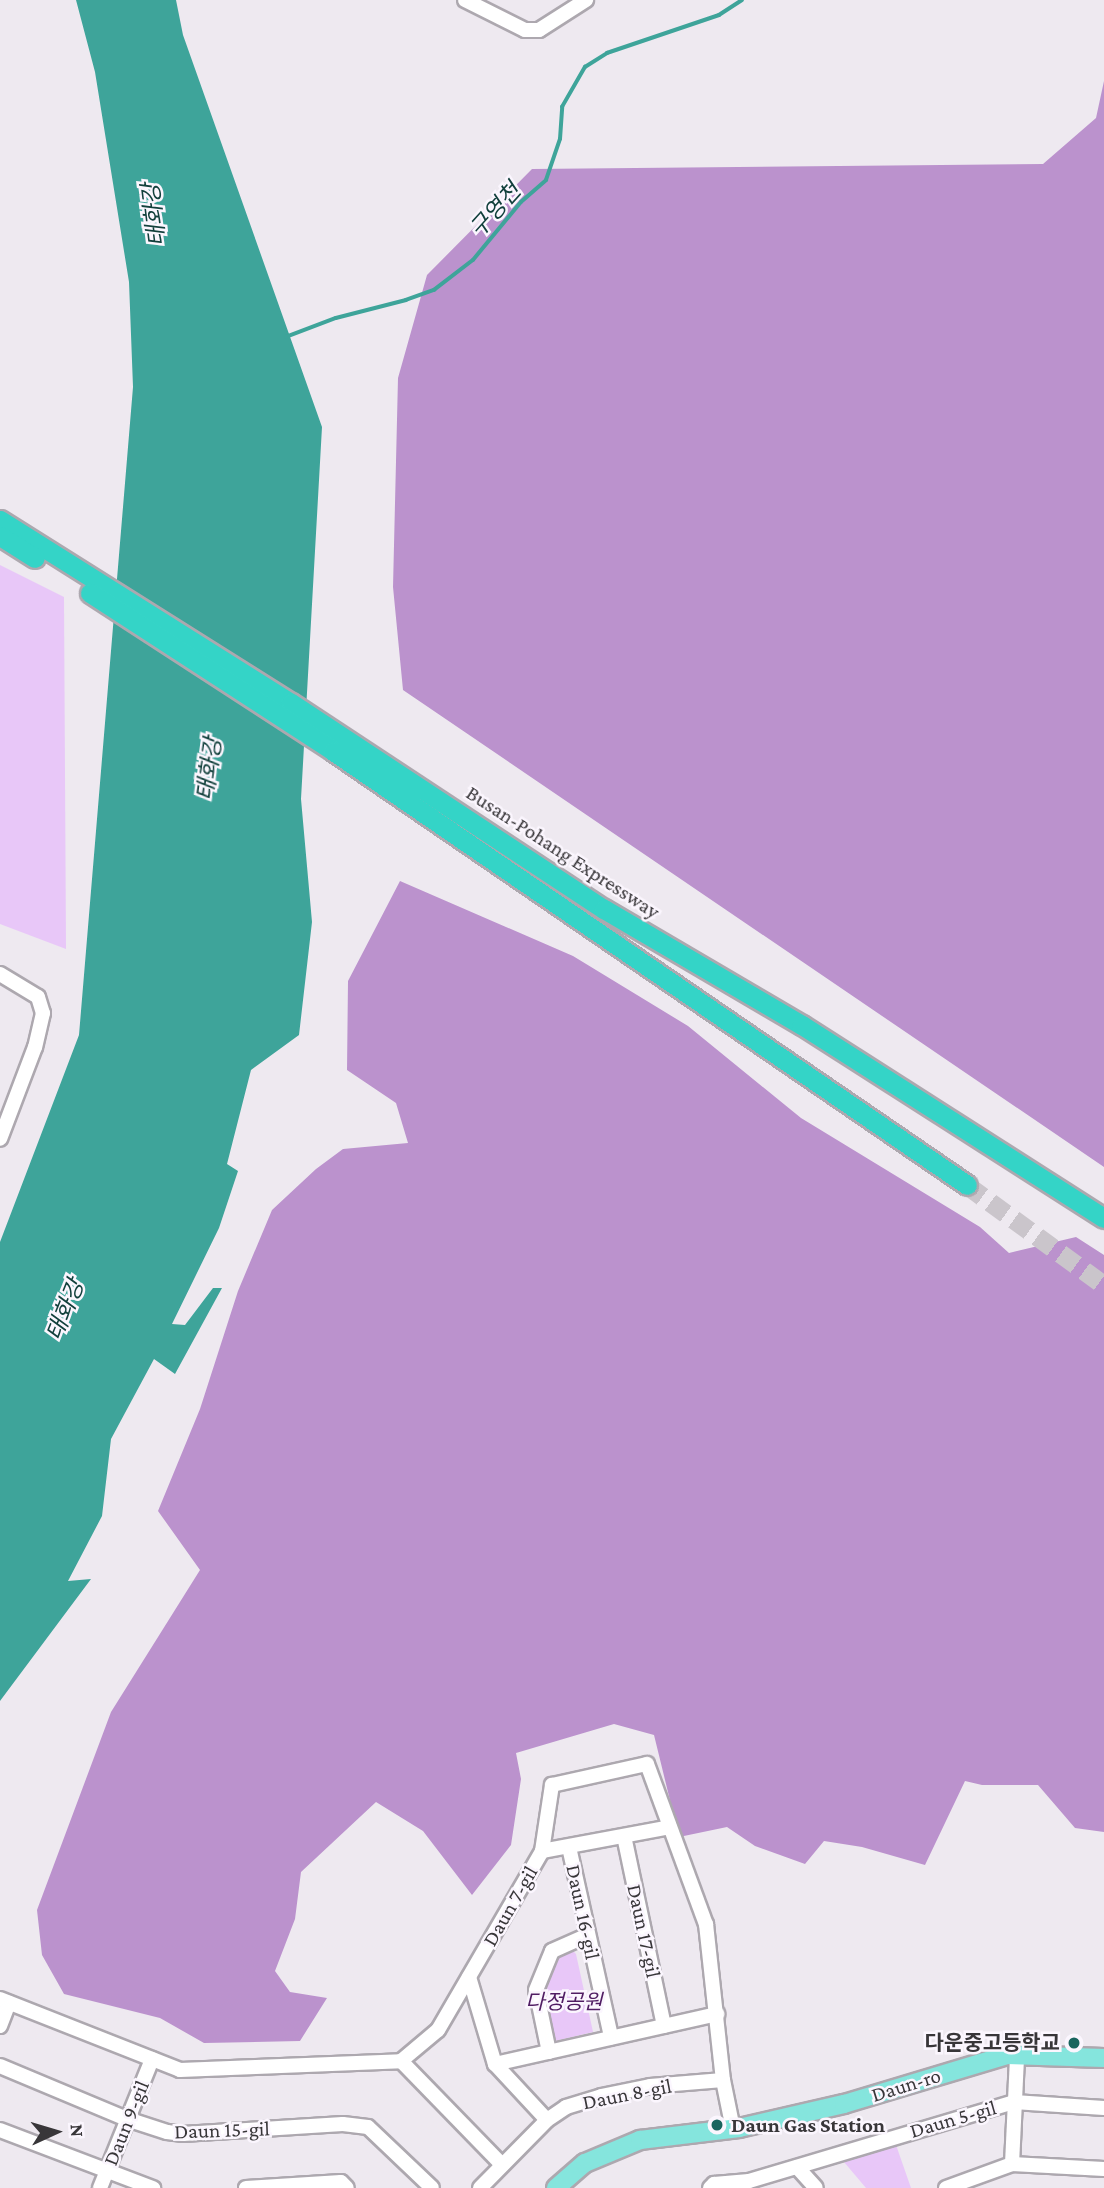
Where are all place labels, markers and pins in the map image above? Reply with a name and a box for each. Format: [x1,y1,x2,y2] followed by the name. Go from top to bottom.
[925,2030,1060,2056] place label: 다운중고등학교
[1066,2035,1082,2051] marker: 다운중고등학교
[731,2112,885,2138] place label: Daun Gas Station
[709,2117,725,2133] marker: Daun Gas Station

